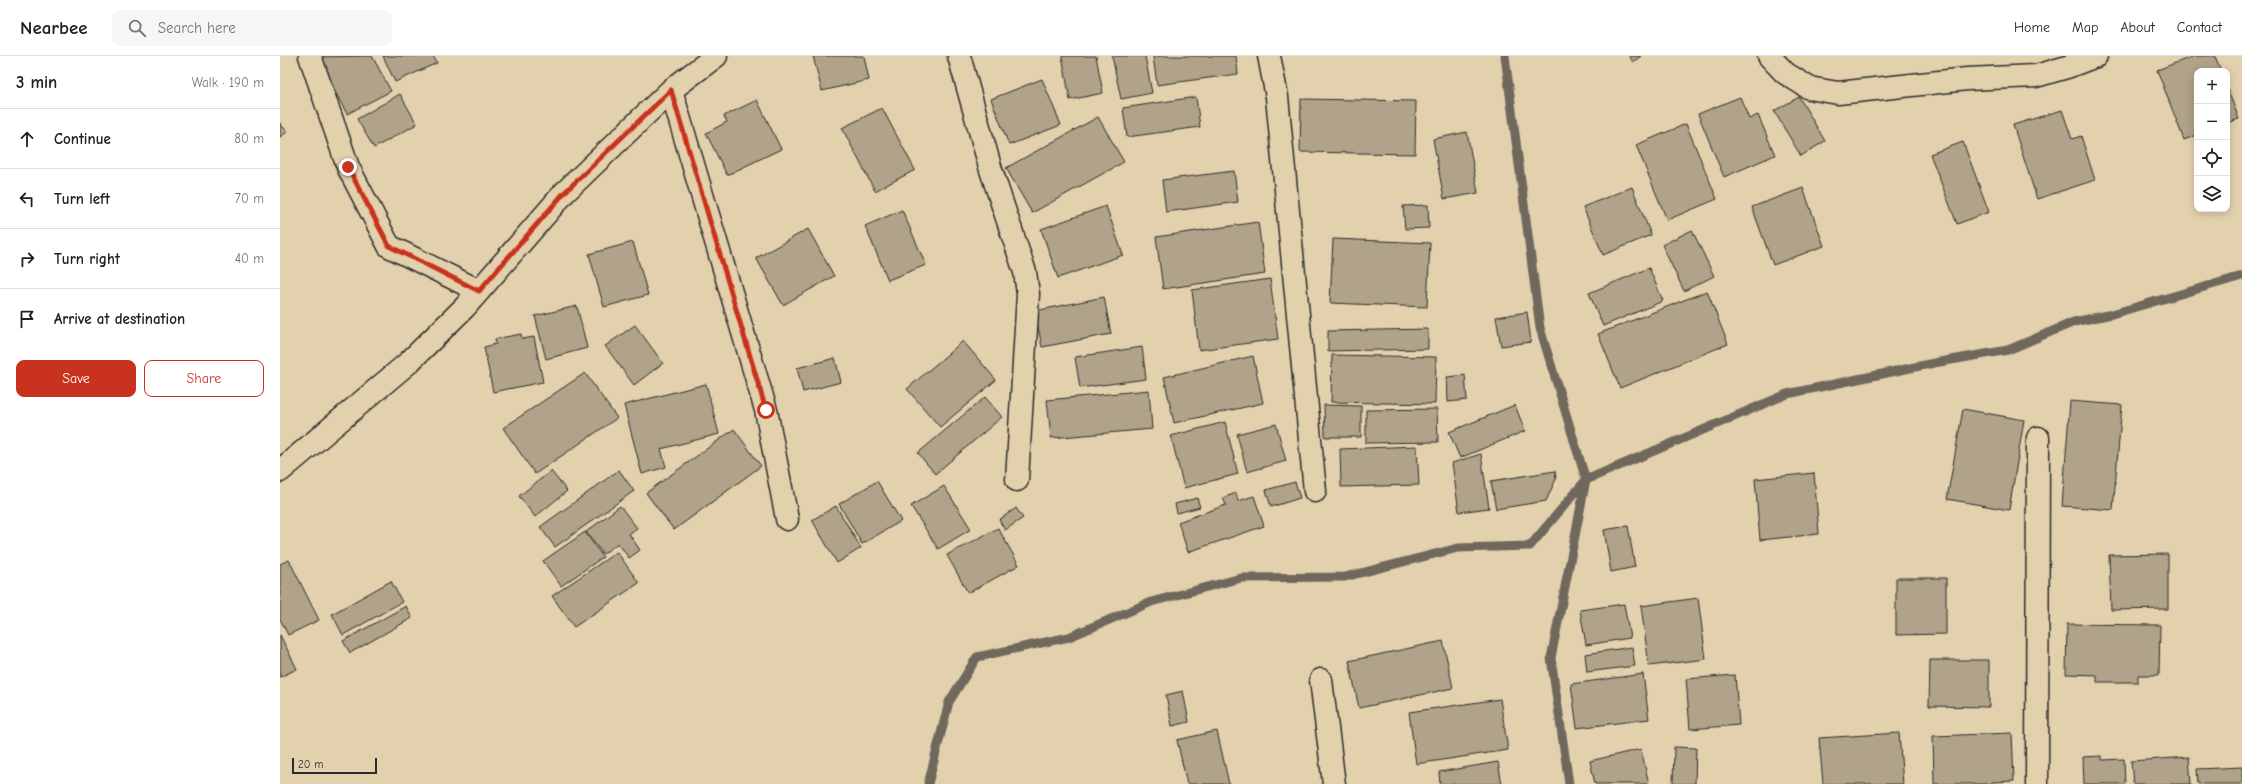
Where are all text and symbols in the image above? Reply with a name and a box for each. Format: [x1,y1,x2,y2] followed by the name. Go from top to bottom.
[112,10,392,46] search box
[20,17,88,39] text: Nearbee
[126,17,148,39] icon: search
[158,19,236,37] text: Search here
[2014,19,2050,36] text: Home
[2072,19,2098,36] text: Map
[2120,19,2155,36] text: About
[2177,19,2222,36] text: Contact
[2194,68,2230,212] map controls
[2194,68,2230,104] button: +
[16,73,57,92] text: 3 min
[192,75,264,90] text: Walk · 190 m
[2194,104,2230,140] button: −
[16,128,38,150] icon: ahead
[54,130,111,148] text: Continue
[234,131,264,146] text: 80 m
[2194,140,2230,176] button: locate
[339,158,357,176] route end
[2194,176,2230,212] button: layers
[16,188,38,210] icon: left
[54,190,110,208] text: Turn left
[235,191,264,206] text: 70 m
[16,248,38,270] icon: right
[54,250,120,268] text: Turn right
[235,251,264,266] text: 40 m
[16,308,38,330] icon: arrive
[54,310,185,328] text: Arrive at destination
[16,360,136,397] button: Save
[144,360,264,397] button: Share
[757,401,775,419] route start
[292,756,377,775] scale bar
[298,758,323,771] text: 20 m

